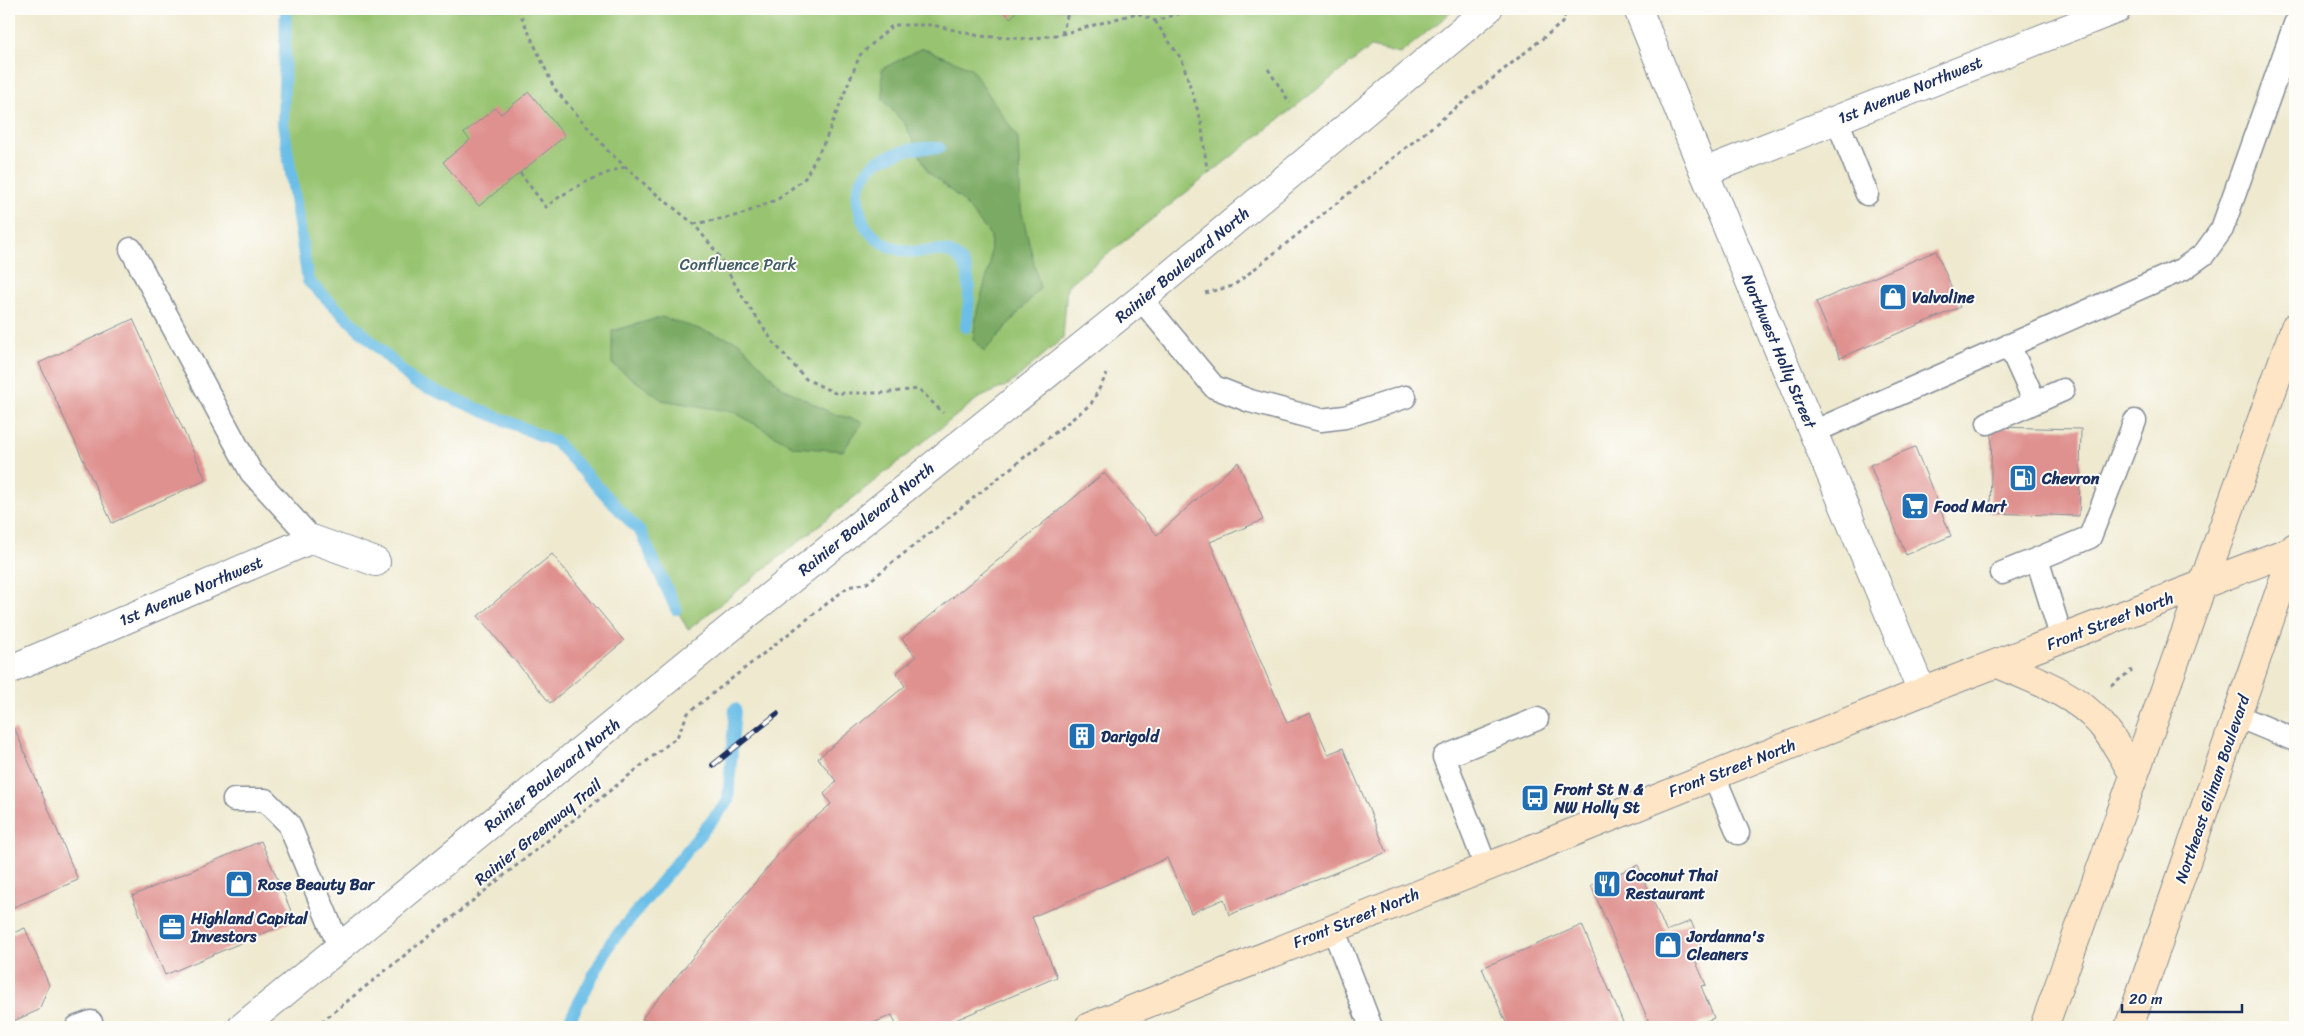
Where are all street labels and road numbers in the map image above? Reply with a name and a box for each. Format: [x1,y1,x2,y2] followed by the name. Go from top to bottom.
[1833,48,1987,132] street label: 1st Avenue Northwest
[1108,199,1256,331] street label: Rainier Boulevard North
[1733,269,1825,433] street label: Northwest Holly Street
[791,454,941,584] street label: Rainier Boulevard North
[114,548,268,634] street label: 1st Avenue Northwest
[2042,583,2178,659] street label: Front Street North
[2166,689,2258,887] street label: Northeast Gilman Boulevard
[477,710,627,840] street label: Rainier Boulevard North
[1664,730,1800,806] street label: Front Street North
[468,771,609,893] street label: Rainier Greenway Trail
[1288,879,1424,957] street label: Front Street North

